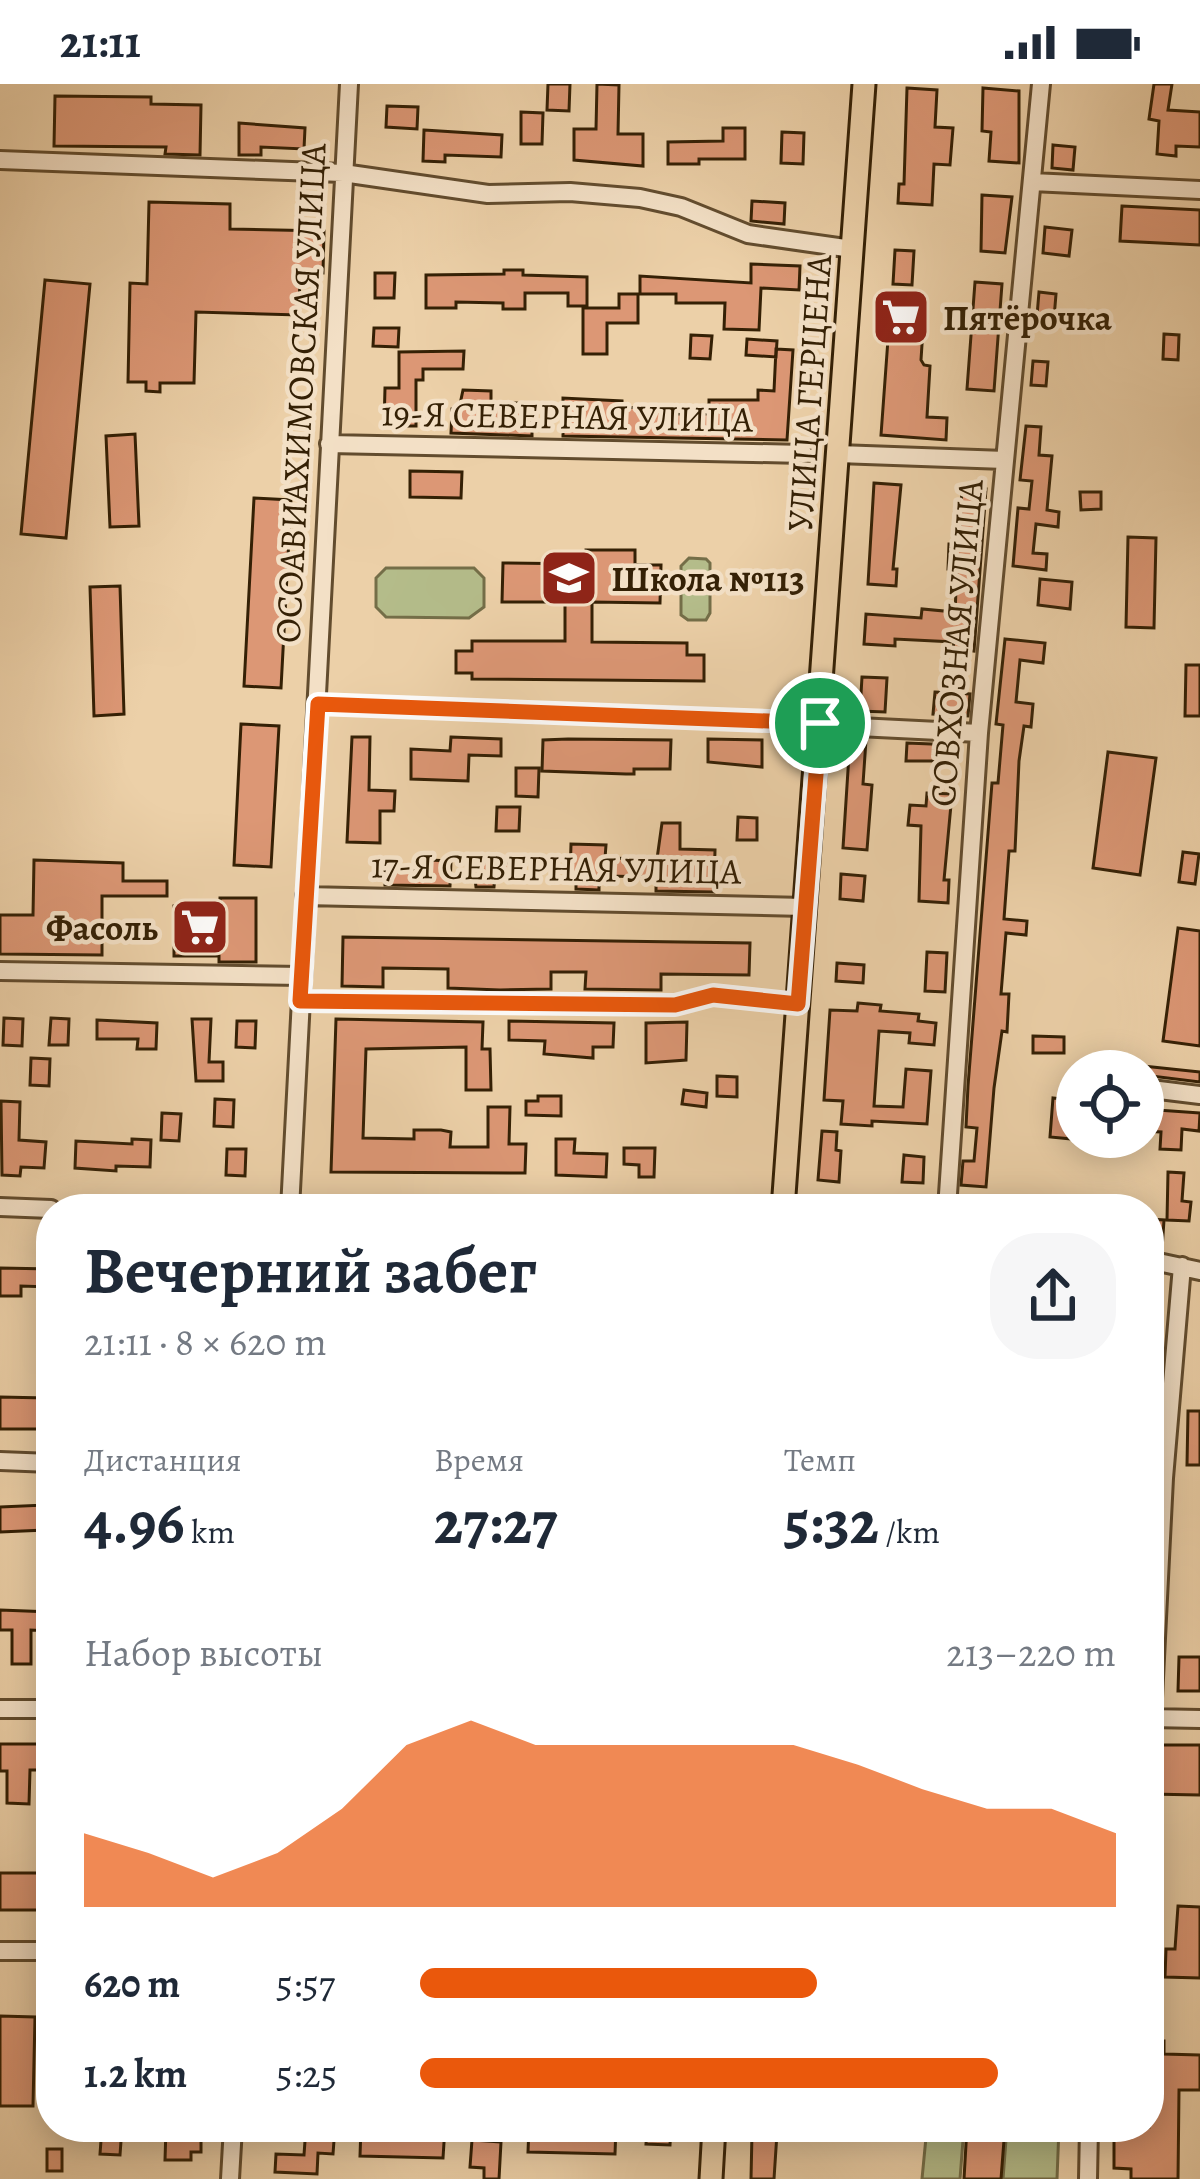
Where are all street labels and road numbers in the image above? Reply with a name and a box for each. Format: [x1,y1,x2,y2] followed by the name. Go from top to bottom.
[262,141,338,644] street label: ОСОАВИАХИМОВСКАЯ УЛИЦА
[775,252,843,533] street label: УЛИЦА ГЕРЦЕНА
[381,388,754,444] street label: 19-Я СЕВЕРНАЯ УЛИЦА
[917,476,995,809] street label: СОВХОЗНАЯ УЛИЦА
[370,840,743,896] street label: 17-Я СЕВЕРНАЯ УЛИЦА

